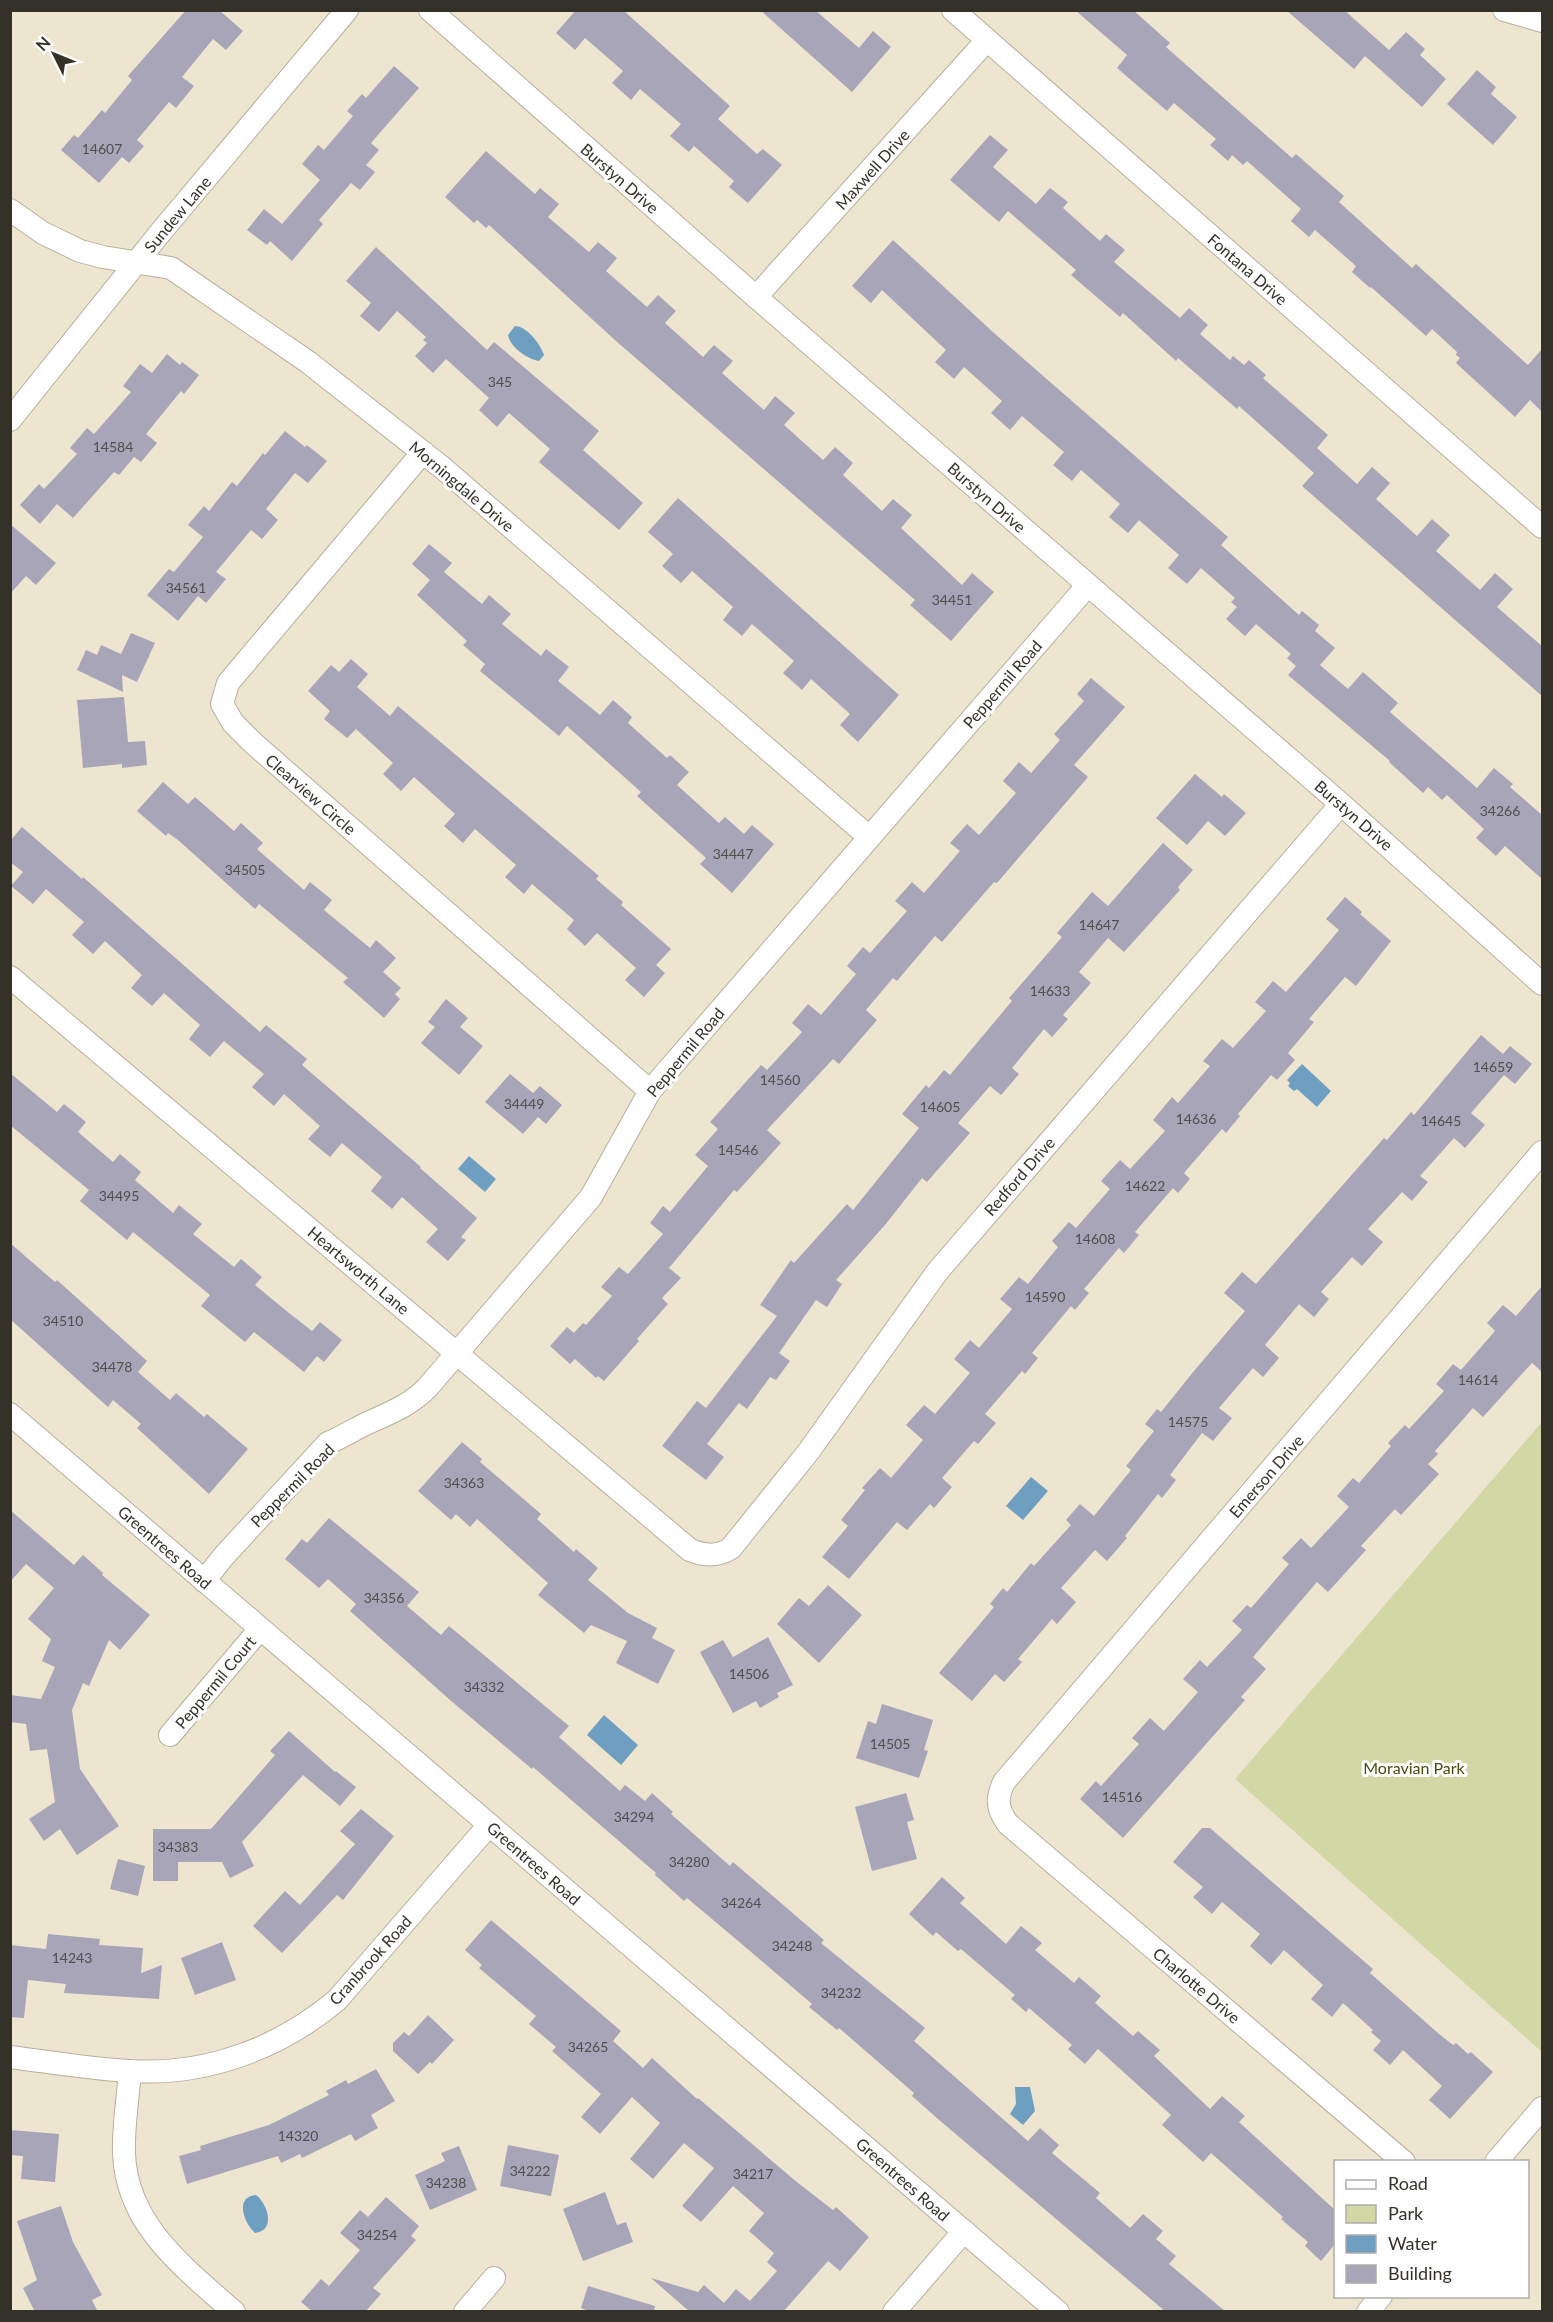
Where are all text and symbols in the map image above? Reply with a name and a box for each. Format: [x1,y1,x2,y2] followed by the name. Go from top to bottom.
[24,24,84,84] north arrow
[32,32,54,54] text: N
[831,125,913,213] street label: Maxwell Drive
[577,139,663,217] street label: Burstyn Drive
[82,140,122,157] house number: 14607
[140,172,214,256] street label: Sundew Lane
[1204,229,1292,309] street label: Fontana Drive
[488,373,512,390] house number: 345
[406,437,518,535] street label: Morningdale Drive
[93,438,133,455] house number: 14584
[944,458,1030,536] street label: Burstyn Drive
[166,579,206,596] house number: 34561
[932,591,972,608] house number: 34451
[959,636,1045,732] street label: Peppermil Road
[262,750,360,838] street label: Clearview Circle
[1311,776,1397,854] street label: Burstyn Drive
[1480,802,1520,819] house number: 34266
[713,845,753,862] house number: 34447
[225,861,265,878] house number: 34505
[1079,916,1119,933] house number: 14647
[1030,982,1070,999] house number: 14633
[642,1004,728,1100] street label: Peppermil Road
[1473,1058,1513,1075] house number: 14659
[760,1071,800,1088] house number: 14560
[504,1095,544,1112] house number: 34449
[920,1098,960,1115] house number: 14605
[1176,1110,1216,1127] house number: 14636
[1421,1112,1461,1129] house number: 14645
[980,1133,1058,1219] street label: Redford Drive
[718,1141,758,1158] house number: 14546
[1125,1177,1165,1194] house number: 14622
[99,1187,139,1204] house number: 34495
[304,1222,414,1318] street label: Heartsworth Lane
[1075,1230,1115,1247] house number: 14608
[1025,1288,1065,1305] house number: 14590
[43,1312,83,1329] house number: 34510
[92,1358,132,1375] house number: 34478
[1458,1371,1498,1388] house number: 14614
[1168,1413,1208,1430] house number: 14575
[1225,1431,1307,1521] street label: Emerson Drive
[246,1439,338,1531] street label: Peppermil Road
[444,1474,484,1491] house number: 34363
[114,1501,216,1593] street label: Greentrees Road
[364,1589,404,1606] house number: 34356
[171,1632,259,1732] street label: Peppermil Court
[729,1665,769,1682] house number: 14506
[464,1678,504,1695] house number: 34332
[870,1735,910,1752] house number: 14505
[1363,1758,1466,1777] park label: Moravian Park
[1102,1788,1142,1805] house number: 14516
[614,1808,654,1825] house number: 34294
[483,1817,585,1909] street label: Greentrees Road
[158,1838,198,1855] house number: 34383
[669,1853,709,1870] house number: 34280
[721,1894,761,1911] house number: 34264
[325,1911,415,2009] street label: Cranbrook Road
[772,1937,812,1954] house number: 34248
[1150,1943,1244,2027] street label: Charlotte Drive
[52,1949,92,1966] house number: 14243
[821,1984,861,2001] house number: 34232
[568,2038,608,2055] house number: 34265
[278,2127,318,2144] house number: 14320
[852,2133,954,2225] street label: Greentrees Road
[1334,2160,1529,2298] legend
[510,2162,550,2179] house number: 34222
[733,2165,773,2182] house number: 34217
[1388,2172,1428,2194] text: Road
[426,2174,466,2191] house number: 34238
[1388,2202,1424,2224] text: Park
[357,2226,397,2243] house number: 34254
[1388,2232,1437,2254] text: Water
[1388,2262,1452,2284] text: Building

